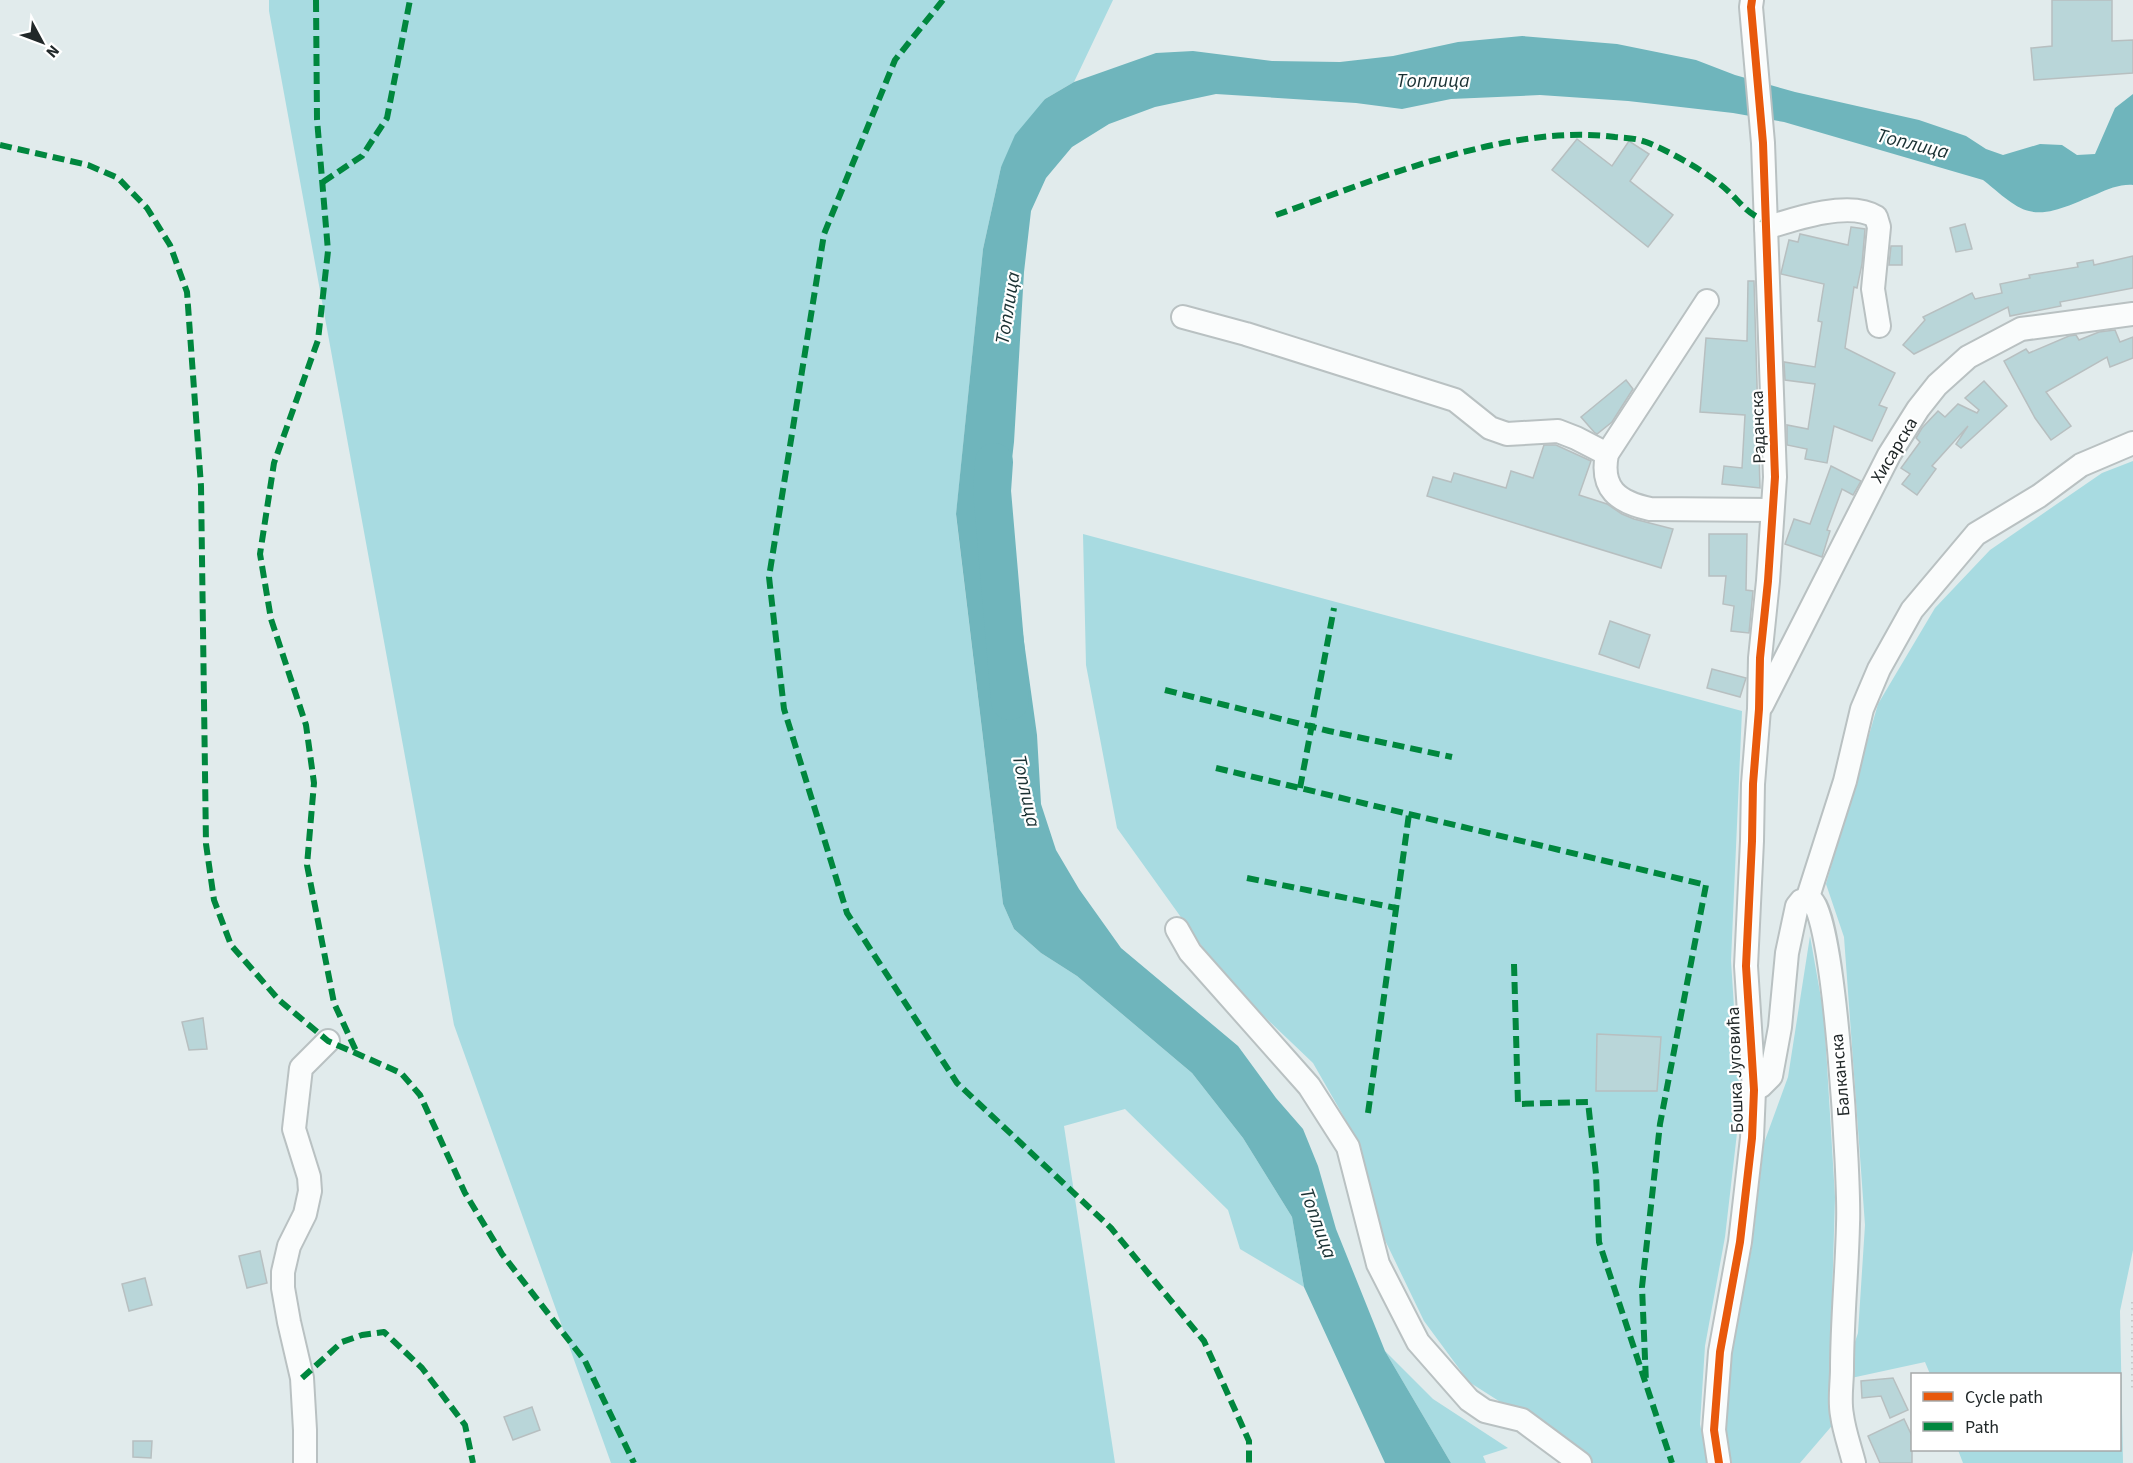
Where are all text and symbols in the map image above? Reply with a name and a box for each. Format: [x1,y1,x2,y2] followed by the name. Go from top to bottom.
[12,12,72,72] north arrow
[41,40,64,62] text: N
[1396,67,1470,95] water label: Топлица
[1874,122,1952,166] water label: Топлица
[988,269,1028,347] water label: Топлица
[1745,390,1772,464] street label: Раданска
[1865,413,1924,488] street label: Хисарска
[1005,752,1047,830] water label: Топлица
[1721,1006,1750,1134] street label: Бошка Југовића
[1824,1033,1857,1117] street label: Балканска
[1292,1184,1344,1263] water label: Топлица
[1911,1373,2121,1451] legend
[1965,1385,2043,1410] text: Cycle path
[1965,1415,1999,1440] text: Path

